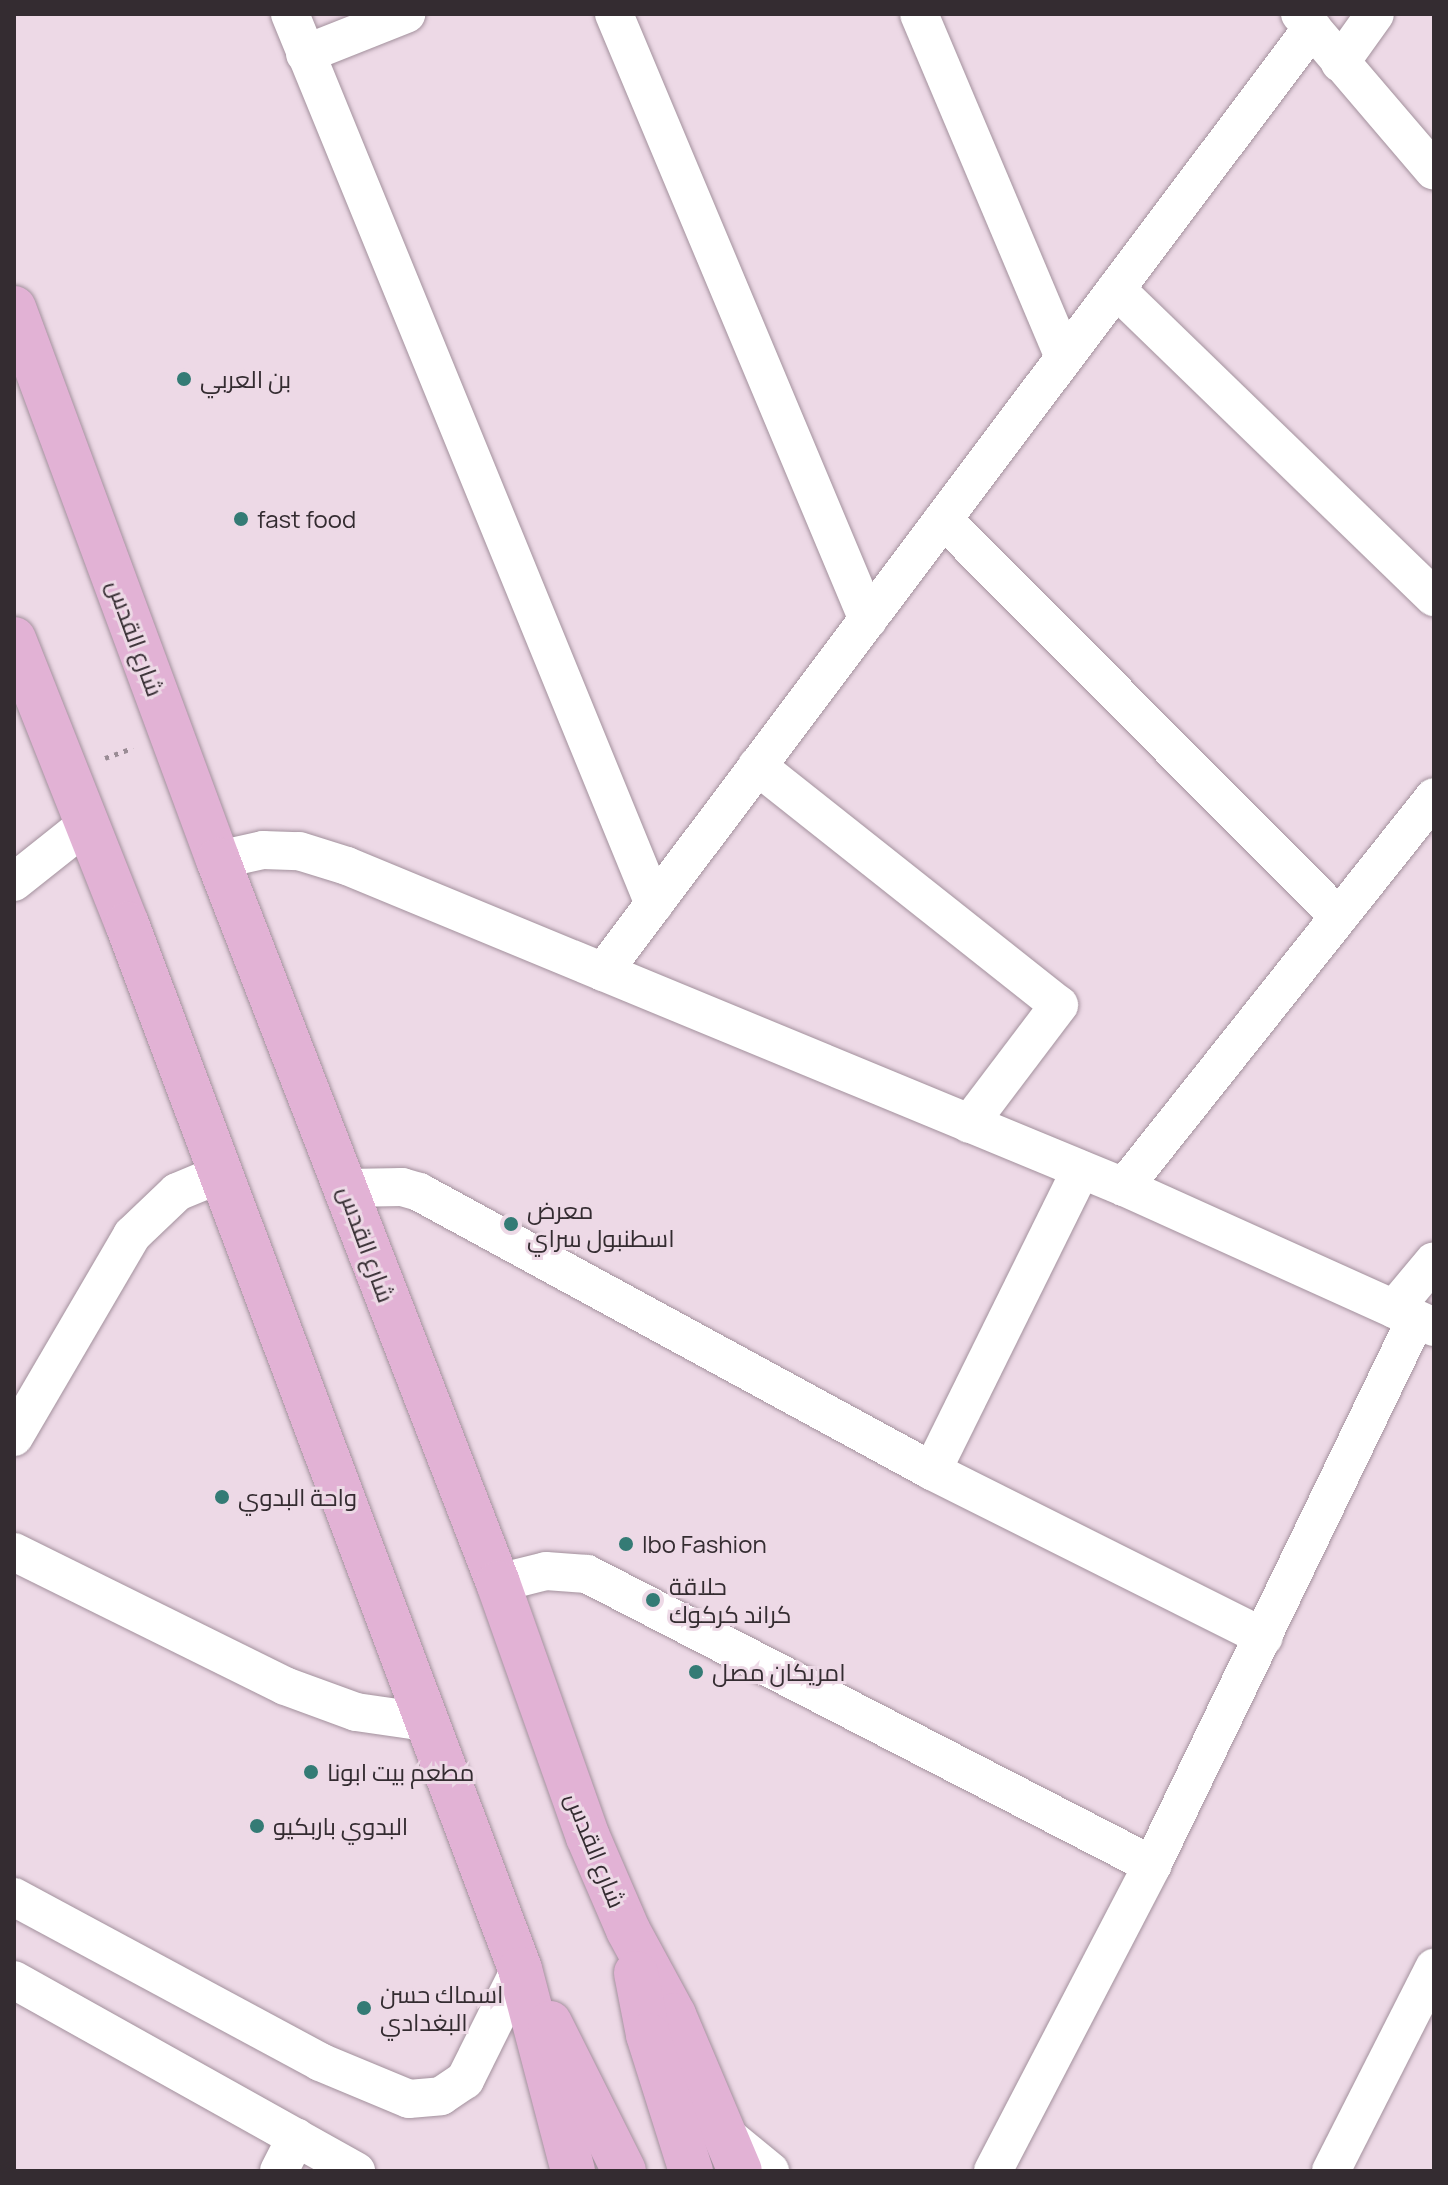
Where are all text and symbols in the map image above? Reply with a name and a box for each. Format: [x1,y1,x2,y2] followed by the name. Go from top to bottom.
[200,365,291,393] place label: بن العربي
[175,370,193,388] marker: بن العربي
[257,505,356,533] place label: fast food
[232,510,250,528] marker: fast food
[102,576,170,700] street label: شارع القدس
[333,1182,401,1306] street label: شارع القدس
[527,1196,675,1252] place label: معرض اسطنبول سراي
[502,1215,520,1233] marker: معرض اسطنبول سراي
[238,1483,357,1511] place label: واحة البدوي
[213,1488,231,1506] marker: واحة البدوي
[642,1530,767,1558] place label: Ibo Fashion
[617,1535,635,1553] marker: Ibo Fashion
[669,1572,792,1628] place label: حلاقة كراند كركوك
[644,1591,662,1609] marker: حلاقة كراند كركوك
[712,1658,846,1686] place label: امريكان مصل
[687,1663,705,1681] marker: امريكان مصل
[327,1758,474,1786] place label: مطعم بيت ابونا
[302,1763,320,1781] marker: مطعم بيت ابونا
[560,1788,632,1912] street label: شارع القدس
[273,1812,408,1840] place label: البدوي باربكيو
[248,1817,266,1835] marker: البدوي باربكيو
[380,1980,504,2036] place label: اسماك حسن البغدادي
[355,1999,373,2017] marker: اسماك حسن البغدادي

